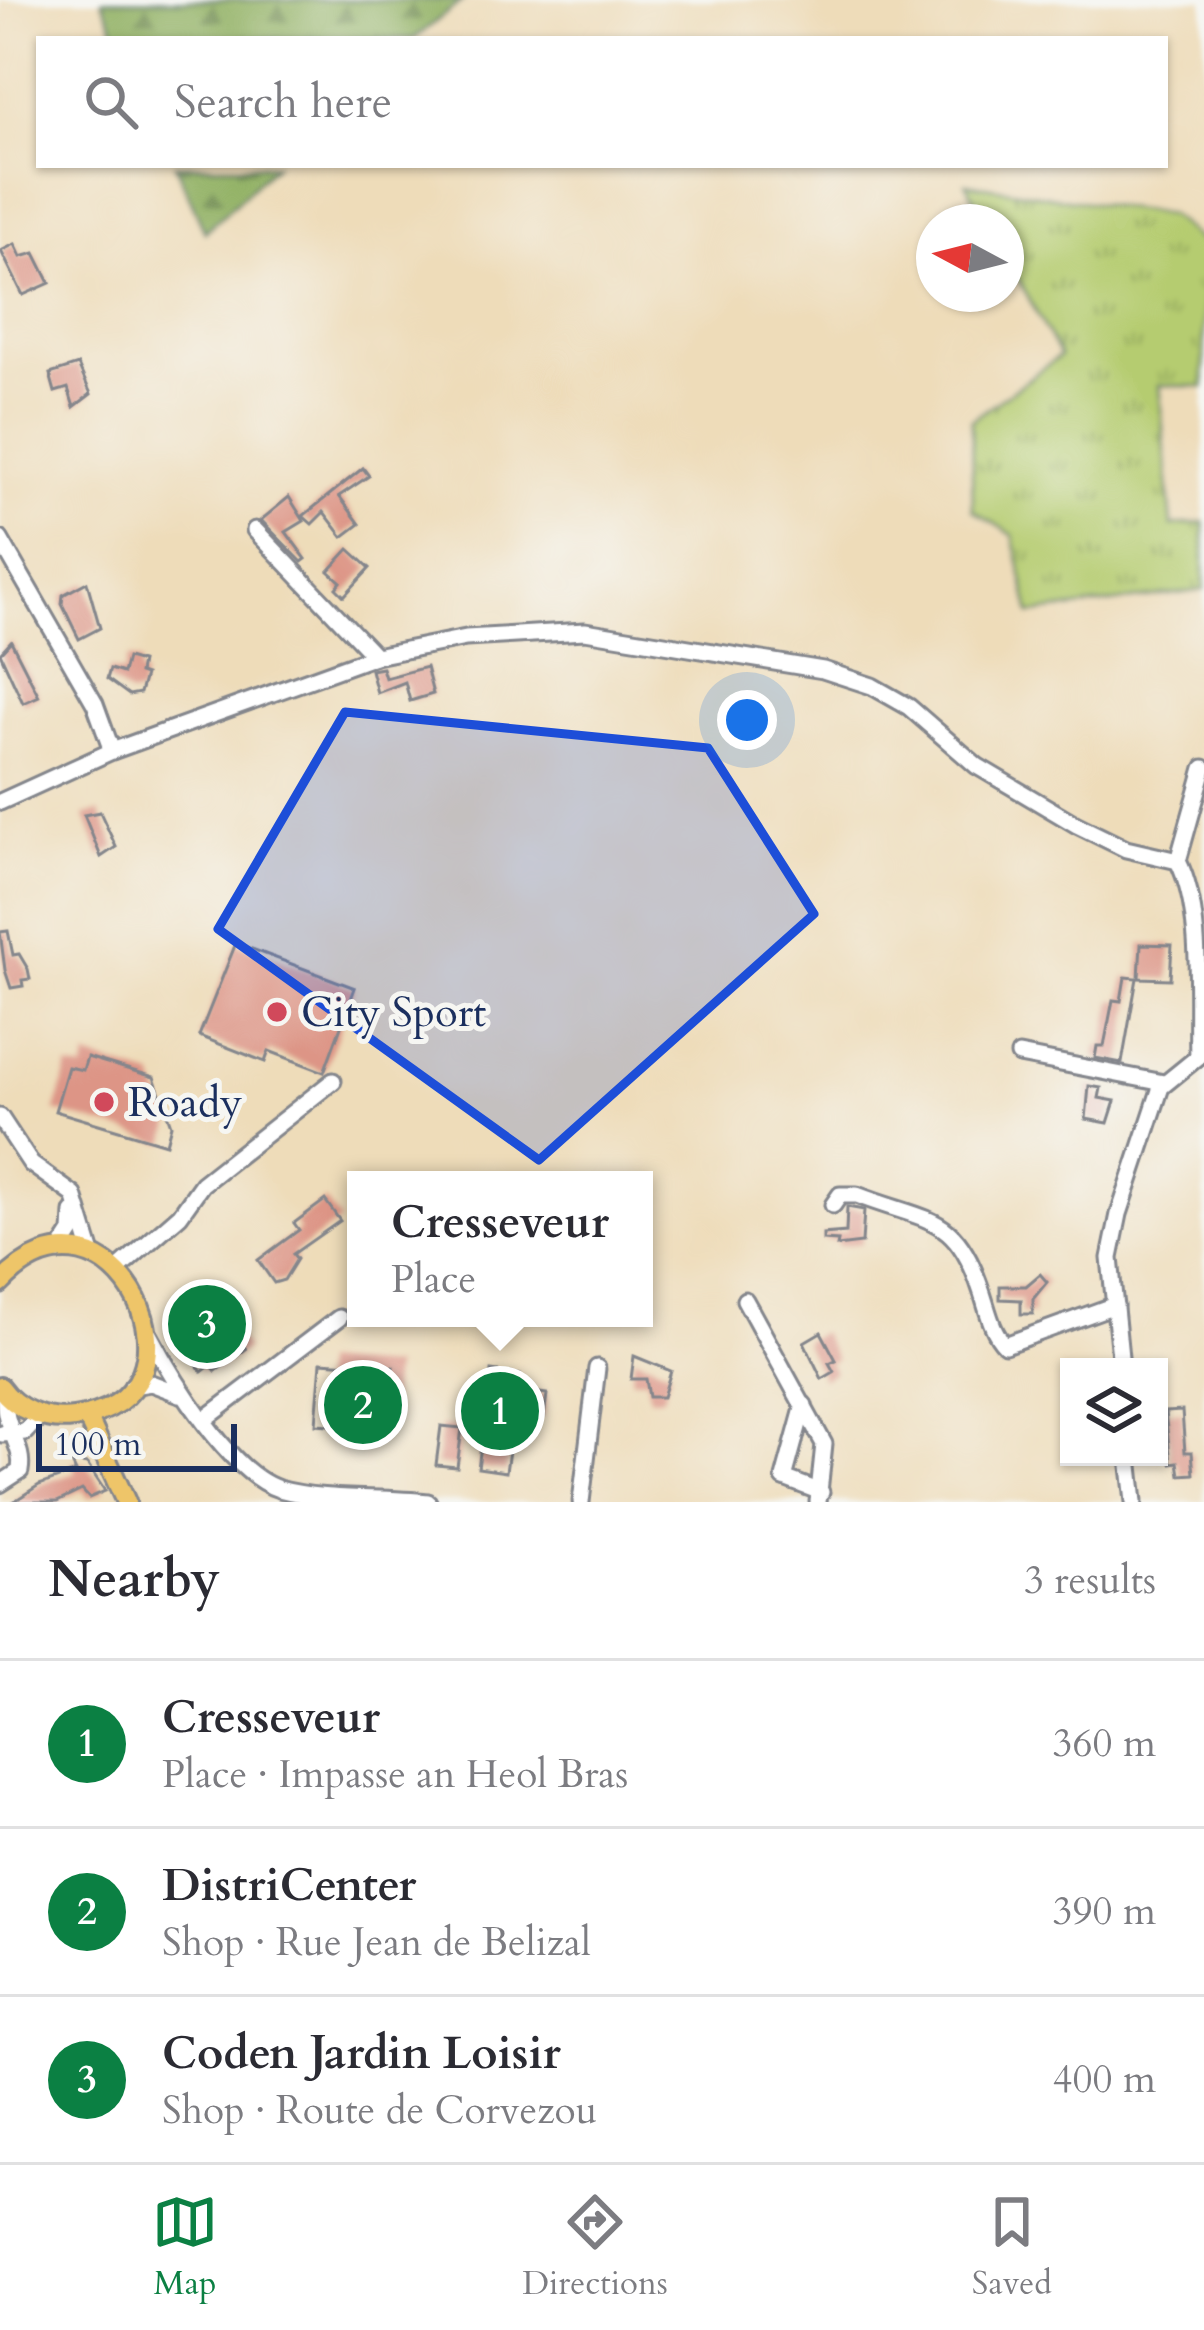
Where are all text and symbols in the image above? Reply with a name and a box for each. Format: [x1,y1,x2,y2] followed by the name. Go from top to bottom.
[36,36,1168,168] search box
[78,69,144,135] icon: search
[174,72,392,133] text: Search here
[916,204,1024,312] north arrow
[717,690,777,750] your location
[301,984,486,1041] place label: City Sport
[264,999,290,1025] marker: City Sport
[128,1074,243,1131] place label: Roady
[91,1089,117,1115] marker: Roady
[347,1171,653,1327] popup
[391,1192,609,1253] text: Cresseveur
[391,1253,476,1306] text: Place
[168,1279,246,1369] pin: 3
[1060,1358,1168,1466] map controls
[1060,1358,1168,1466] button: layers
[324,1360,402,1450] pin: 2
[461,1366,539,1456] pin: 1
[36,1418,237,1471] scale bar
[54,1422,141,1467] text: 100 m
[48,1545,220,1615] text: Nearby
[1024,1554,1156,1607] text: 3 results
[162,1687,380,1748] text: Cresseveur
[77,1717,97,1770] text: 1
[1053,1717,1156,1770] text: 360 m
[162,1748,628,1801] text: Place · Impasse an Heol Bras
[162,1855,416,1916] text: DistriCenter
[77,1885,97,1938] text: 2
[1053,1885,1156,1938] text: 390 m
[162,1916,591,1969] text: Shop · Rue Jean de Belizal
[162,2023,561,2084] text: Coden Jardin Loisir
[77,2053,97,2106] text: 3
[1053,2053,1156,2106] text: 400 m
[162,2084,597,2137] text: Shop · Route de Corvezou
[152,2189,218,2306] tab: Map
[522,2189,668,2306] tab: Directions
[972,2189,1052,2306] tab: Saved

